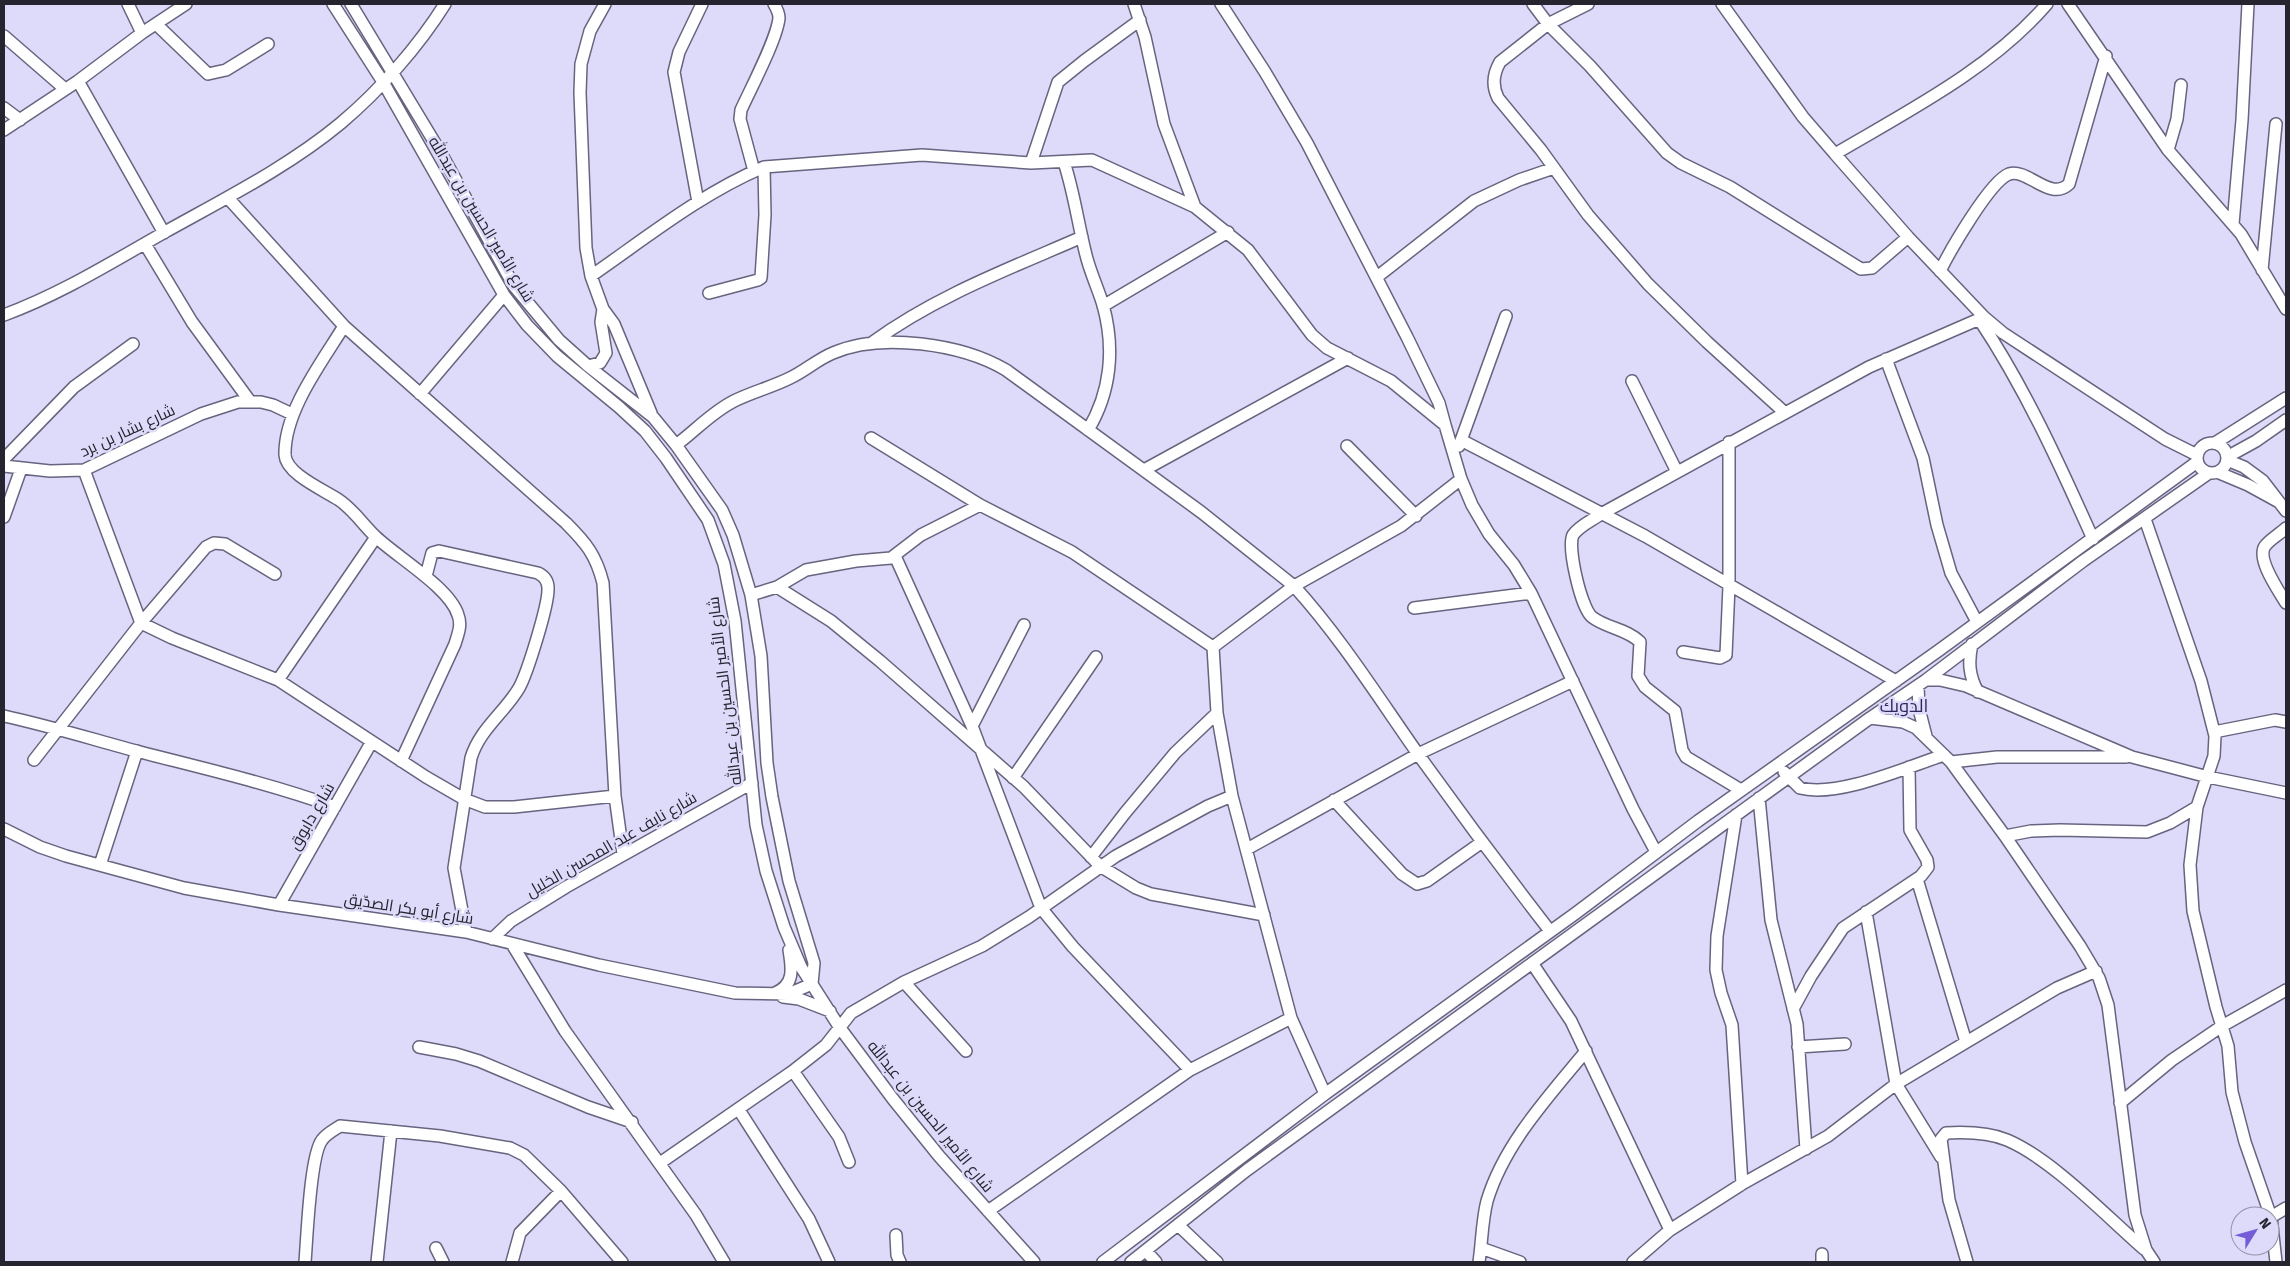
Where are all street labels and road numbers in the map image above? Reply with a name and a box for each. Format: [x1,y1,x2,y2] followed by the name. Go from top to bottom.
[423,133,539,306] street label: شارع الأمير الحسين بن عبدالله
[77,400,179,463] street label: شارع بشار بن برد
[703,595,747,786] street label: شارع الأمير الحسين بن عبدالله
[285,779,340,854] street label: شارع دابوق
[523,788,701,903] street label: شارع نايف عبد المحسن الخليل
[343,889,475,930] street label: شارع أبو بكر الصدّيق
[862,1036,998,1197] street label: شارع الأمير الحسين بن عبدالله

